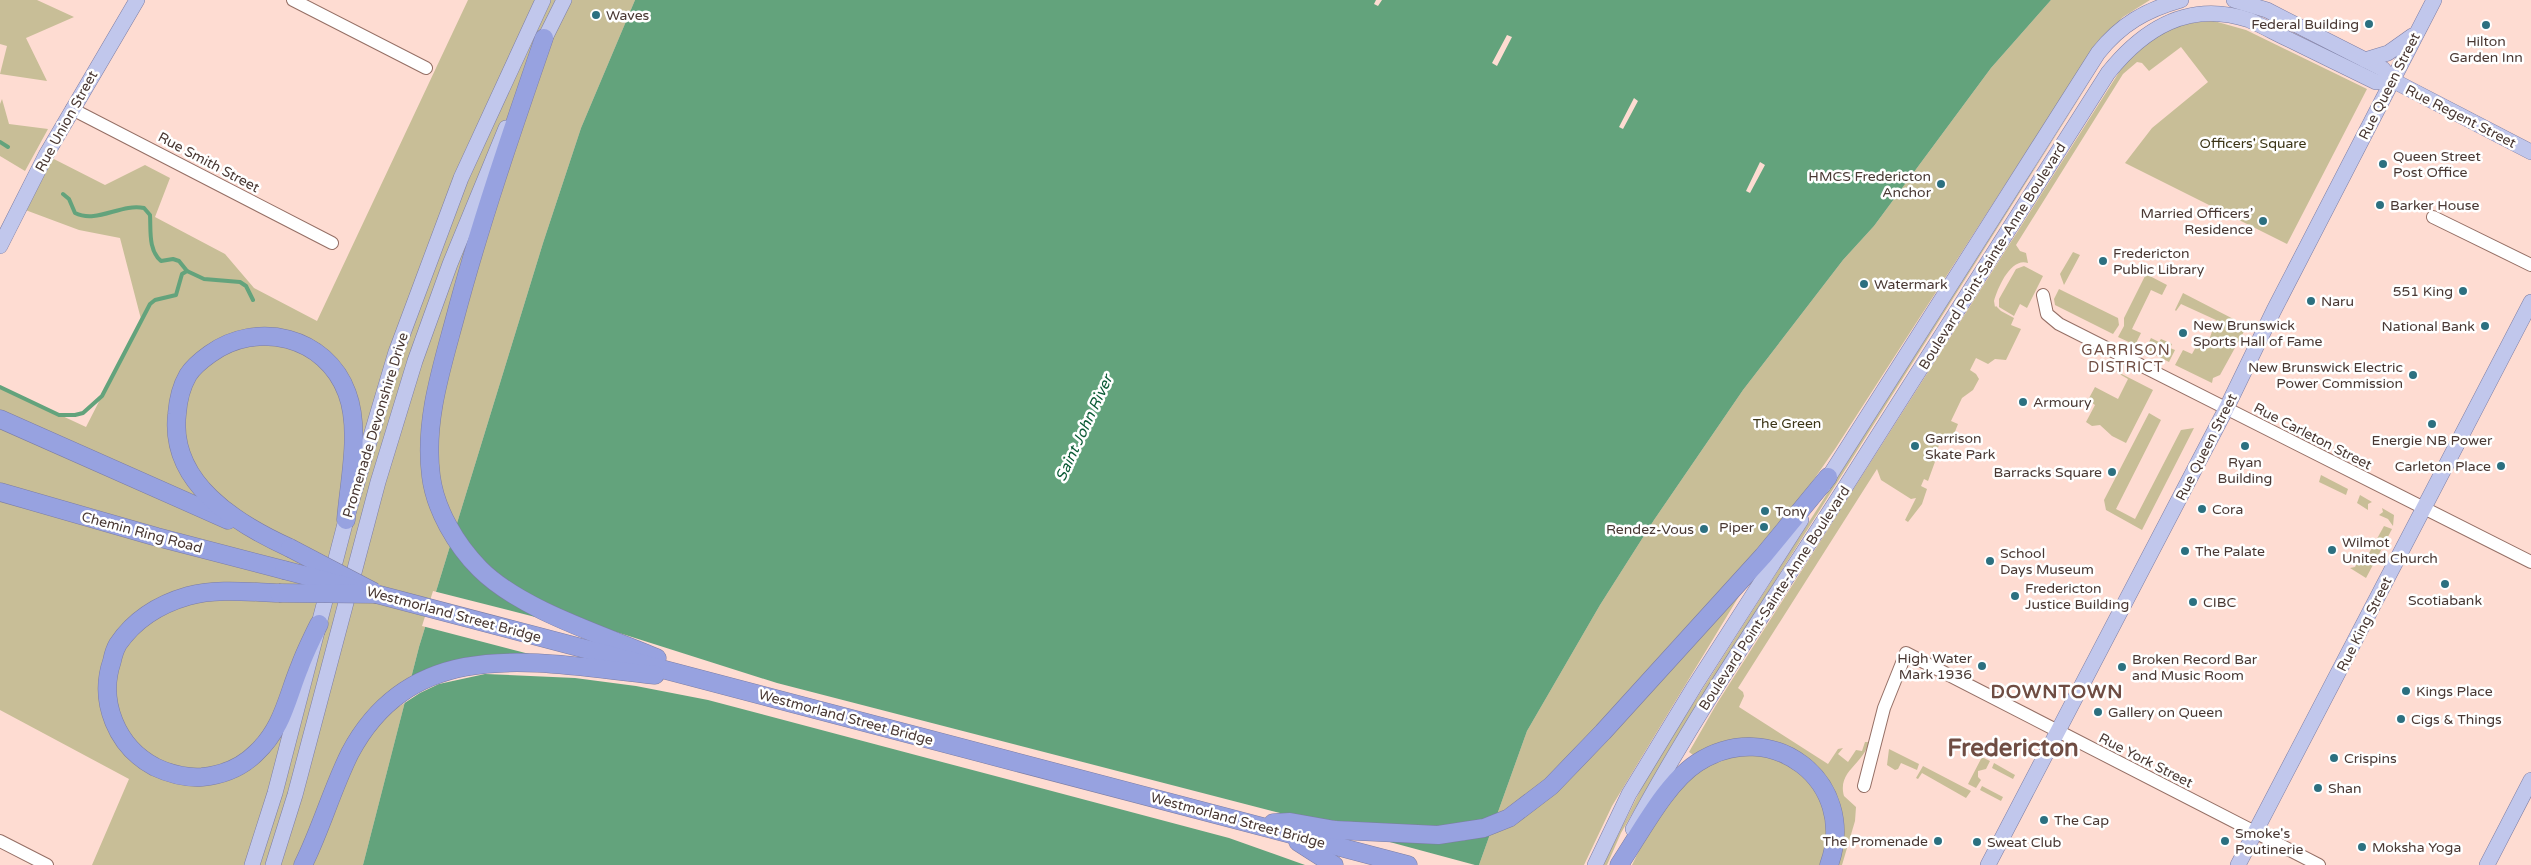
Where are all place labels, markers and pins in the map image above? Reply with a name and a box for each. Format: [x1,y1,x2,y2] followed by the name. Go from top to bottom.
[606,7,650,24] place label: Waves
[590,9,602,21] marker: Waves
[2251,16,2359,33] place label: Federal Building
[2363,18,2375,30] marker: Federal Building
[2480,19,2492,31] marker: Hilton Garden Inn
[2449,33,2523,66] place label: Hilton Garden Inn
[2393,148,2481,181] place label: Queen Street Post Office
[2377,158,2389,170] marker: Queen Street Post Office
[1808,168,1932,201] place label: HMCS Fredericton Anchor
[1935,178,1947,190] marker: HMCS Fredericton Anchor
[2390,197,2479,214] place label: Barker House
[2374,199,2386,211] marker: Barker House
[2140,205,2253,238] place label: Married Officers’ Residence
[2257,215,2269,227] marker: Married Officers’ Residence
[2113,245,2205,278] place label: Fredericton Public Library
[2097,255,2109,267] marker: Fredericton Public Library
[1874,276,1948,293] place label: Watermark
[1858,278,1870,290] marker: Watermark
[2393,283,2453,300] place label: 551 King
[2457,285,2469,297] marker: 551 King
[2321,293,2354,310] place label: Naru
[2305,295,2317,307] marker: Naru
[2193,317,2323,350] place label: New Brunswick Sports Hall of Fame
[2381,318,2475,335] place label: National Bank
[2479,320,2491,332] marker: National Bank
[2177,327,2189,339] marker: New Brunswick Sports Hall of Fame
[2248,359,2403,392] place label: New Brunswick Electric Power Commission
[2407,369,2419,381] marker: New Brunswick Electric Power Commission
[2033,394,2092,411] place label: Armoury
[2017,396,2029,408] marker: Armoury
[2426,418,2438,430] marker: Energie NB Power
[1925,430,1996,463] place label: Garrison Skate Park
[2372,432,2493,449] place label: Energie NB Power
[1909,440,1921,452] marker: Garrison Skate Park
[2239,440,2251,452] marker: Ryan Building
[2218,454,2272,487] place label: Ryan Building
[2395,458,2491,475] place label: Carleton Place
[2495,460,2507,472] marker: Carleton Place
[1994,464,2102,481] place label: Barracks Square
[2106,466,2118,478] marker: Barracks Square
[2212,501,2243,518] place label: Cora
[1775,503,1808,520] place label: Tony
[2196,503,2208,515] marker: Cora
[1759,505,1771,517] marker: Tony
[1719,519,1755,536] place label: Piper
[1606,521,1694,538] place label: Rendez-Vous
[1758,521,1770,533] marker: Piper
[1698,523,1710,535] marker: Rendez-Vous
[2342,534,2438,567] place label: Wilmot United Church
[2195,543,2265,560] place label: The Palate
[2326,544,2338,556] marker: Wilmot United Church
[2000,545,2094,578] place label: School Days Museum
[2179,545,2191,557] marker: The Palate
[1984,555,1996,567] marker: School Days Museum
[2439,578,2451,590] marker: Scotiabank
[2025,580,2129,613] place label: Fredericton Justice Building
[2009,590,2021,602] marker: Fredericton Justice Building
[2408,592,2482,609] place label: Scotiabank
[2203,594,2236,611] place label: CIBC
[2187,596,2199,608] marker: CIBC
[1897,650,1973,683] place label: High Water Mark 1936
[2132,651,2258,684] place label: Broken Record Bar and Music Room
[1976,660,1988,672] marker: High Water Mark 1936
[2116,661,2128,673] marker: Broken Record Bar and Music Room
[2416,683,2493,700] place label: Kings Place
[2400,685,2412,697] marker: Kings Place
[2108,704,2223,721] place label: Gallery on Queen
[2092,706,2104,718] marker: Gallery on Queen
[2411,711,2502,728] place label: Cigs & Things
[2395,713,2407,725] marker: Cigs & Things
[2344,750,2397,767] place label: Crispins
[2328,752,2340,764] marker: Crispins
[2328,780,2361,797] place label: Shan
[2312,782,2324,794] marker: Shan
[2054,812,2109,829] place label: The Cap
[2038,814,2050,826] marker: The Cap
[2235,825,2303,858] place label: Smoke's Poutinerie
[1823,833,1928,850] place label: The Promenade
[1987,834,2062,851] place label: Sweat Club
[1932,835,1944,847] marker: The Promenade
[2219,835,2231,847] marker: Smoke's Poutinerie
[1971,836,1983,848] marker: Sweat Club
[2372,839,2461,856] place label: Moksha Yoga
[2356,841,2368,853] marker: Moksha Yoga

